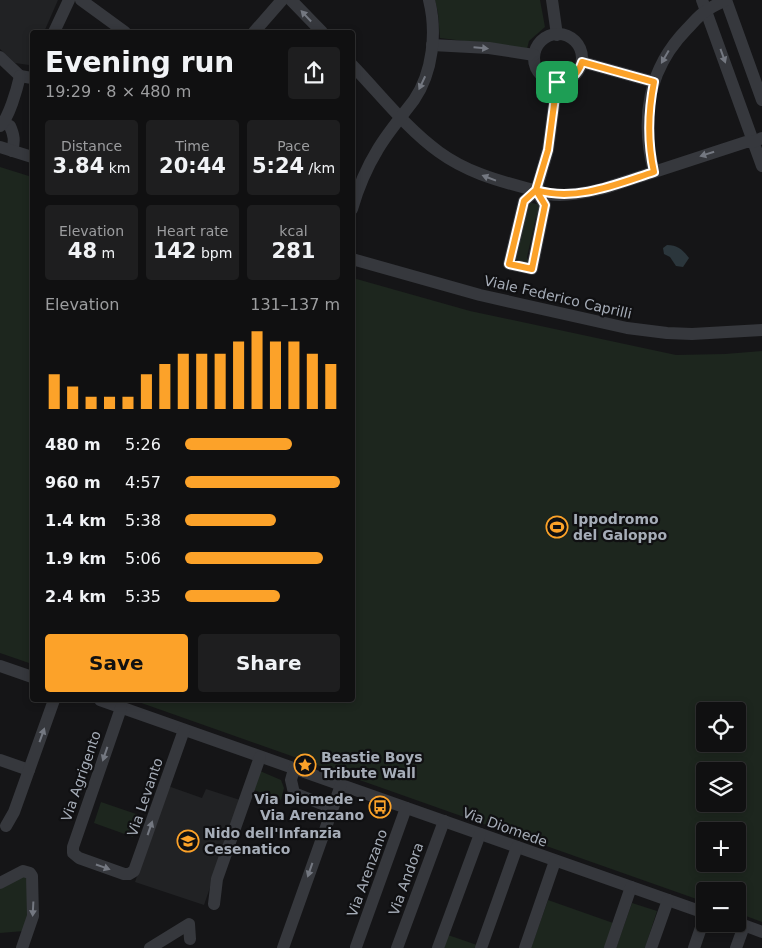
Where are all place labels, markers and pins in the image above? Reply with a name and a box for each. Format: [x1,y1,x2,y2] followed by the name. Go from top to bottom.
[536,61,578,103] pin
[573,511,668,543] place label: Ippodromo del Galoppo
[545,515,569,539] sports icon: Ippodromo del Galoppo
[321,749,423,781] place label: Beastie Boys Tribute Wall
[293,753,317,777] place icon: Beastie Boys Tribute Wall
[254,791,364,823] place label: Via Diomede - Via Arenzano
[368,795,392,819] bus stop icon: Via Diomede - Via Arenzano
[204,825,342,857] place label: Nido dell'Infanzia Cesenatico
[176,829,200,853] school or university icon: Nido dell'Infanzia Cesenatico

